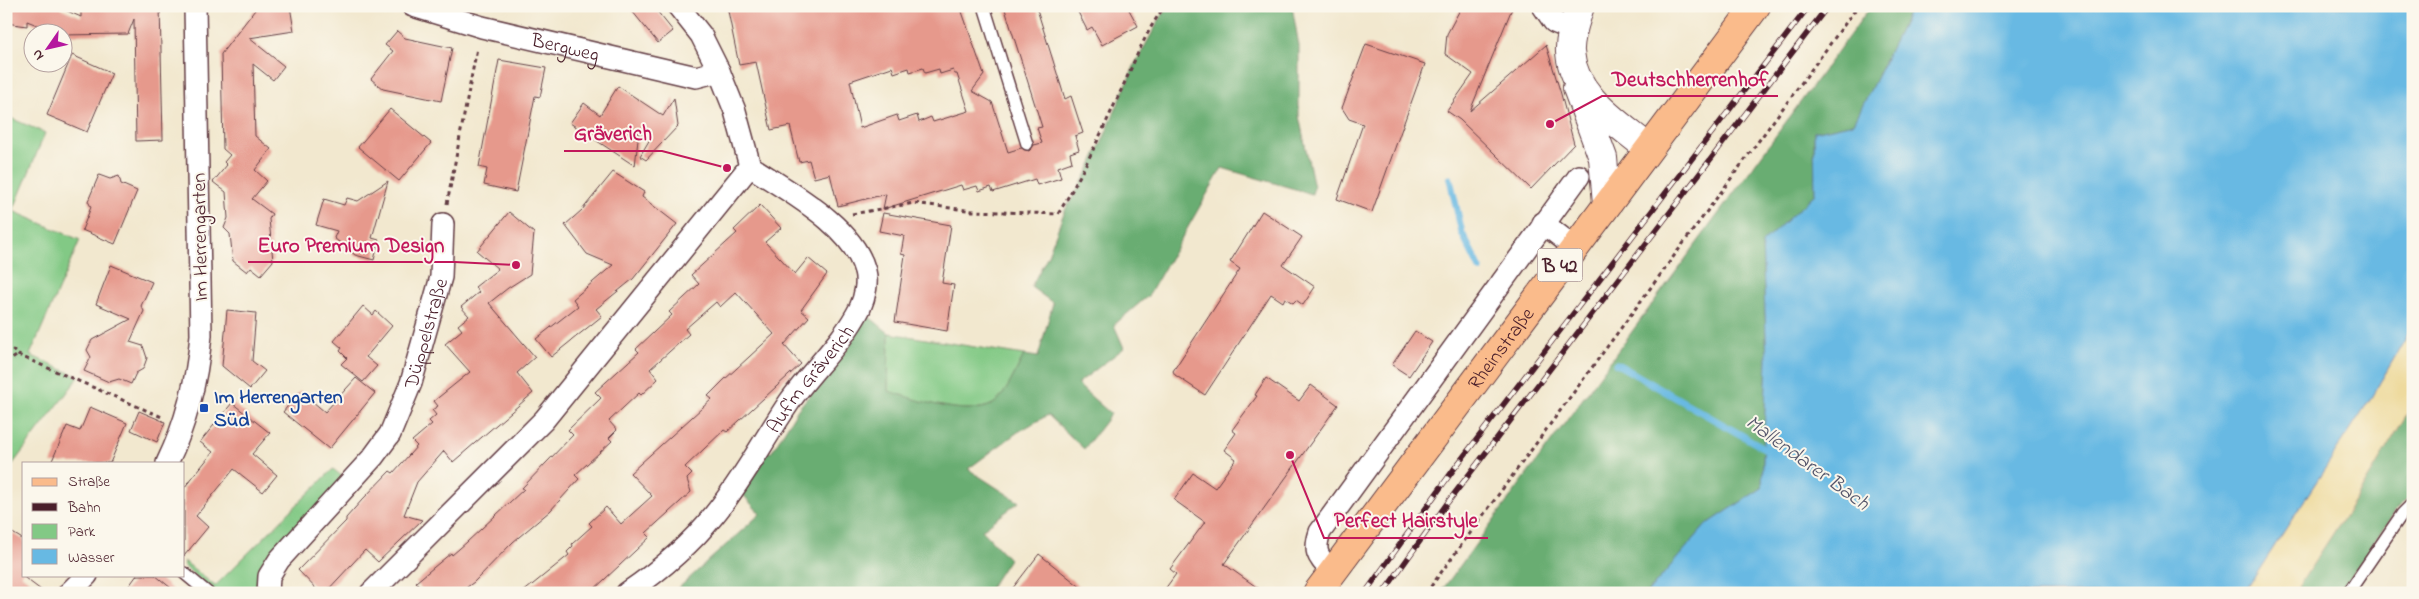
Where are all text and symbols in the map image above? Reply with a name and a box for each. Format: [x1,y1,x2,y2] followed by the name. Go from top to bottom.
[22,22,72,72] north arrow
[527,27,602,72] street label: Bergweg
[27,45,50,64] text: N
[1602,60,1778,96] callout: Deutschherrenhof
[1611,66,1770,96] text: Deutschherrenhof
[564,115,662,151] callout: Gräverich
[574,120,652,150] text: Gräverich
[186,172,218,301] street label: Im Herrengarten
[248,226,455,262] callout: Euro Premium Design
[258,232,444,264] text: Euro Premium Design
[1538,248,1582,282] road number: B 42
[398,275,457,393] street label: Düppelstraße
[1462,302,1543,397] street label: Rheinstraße
[761,320,863,440] street label: Auf'm Gräverich
[214,384,343,436] place label: Im Herrengarten Süd
[198,402,210,414] marker: Im Herrengarten Süd
[1739,408,1876,519] water label: Mallendarer Bach
[22,462,185,576] legend
[68,471,110,493] text: Straße
[67,497,101,519] text: Bahn
[1324,502,1488,538] callout: Perfect Hairstyle
[1334,507,1478,539] text: Perfect Hairstyle
[68,521,96,543] text: Park
[68,547,115,569] text: Wasser

